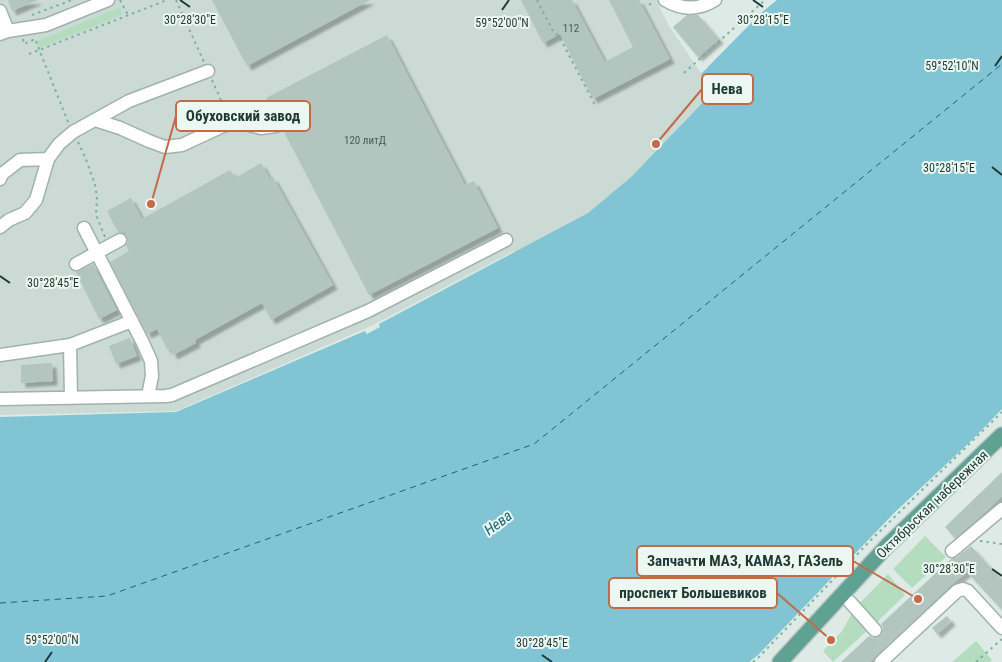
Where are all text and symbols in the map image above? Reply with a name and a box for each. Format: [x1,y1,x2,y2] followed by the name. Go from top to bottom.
[164,13,216,27] text: 30°28'30"E
[737,13,789,27] text: 30°28'15"E
[475,16,529,30] text: 59°52'00"N
[563,22,579,35] house number: 112
[925,59,979,73] text: 59°52'10"N
[702,74,753,104] callout: Нева
[712,80,742,98] text: Нева
[176,101,310,131] callout: Обуховский завод
[186,107,301,125] text: Обуховский завод
[344,134,386,147] house number: 120 литД
[923,161,975,175] text: 30°28'15"E
[27,276,79,290] text: 30°28'45"E
[873,447,991,561] street label: Октябрьская набережная
[481,507,515,539] water label: Нева
[637,546,853,576] callout: Запчачти МАЗ, КАМАЗ, ГАЗель
[647,552,844,570] text: Запчачти МАЗ, КАМАЗ, ГАЗель
[923,562,975,576] text: 30°28'30"E
[609,578,777,608] callout: проспект Большевиков
[619,584,767,602] text: проспект Большевиков
[25,633,79,647] text: 59°52'00"N
[516,636,568,650] text: 30°28'45"E

